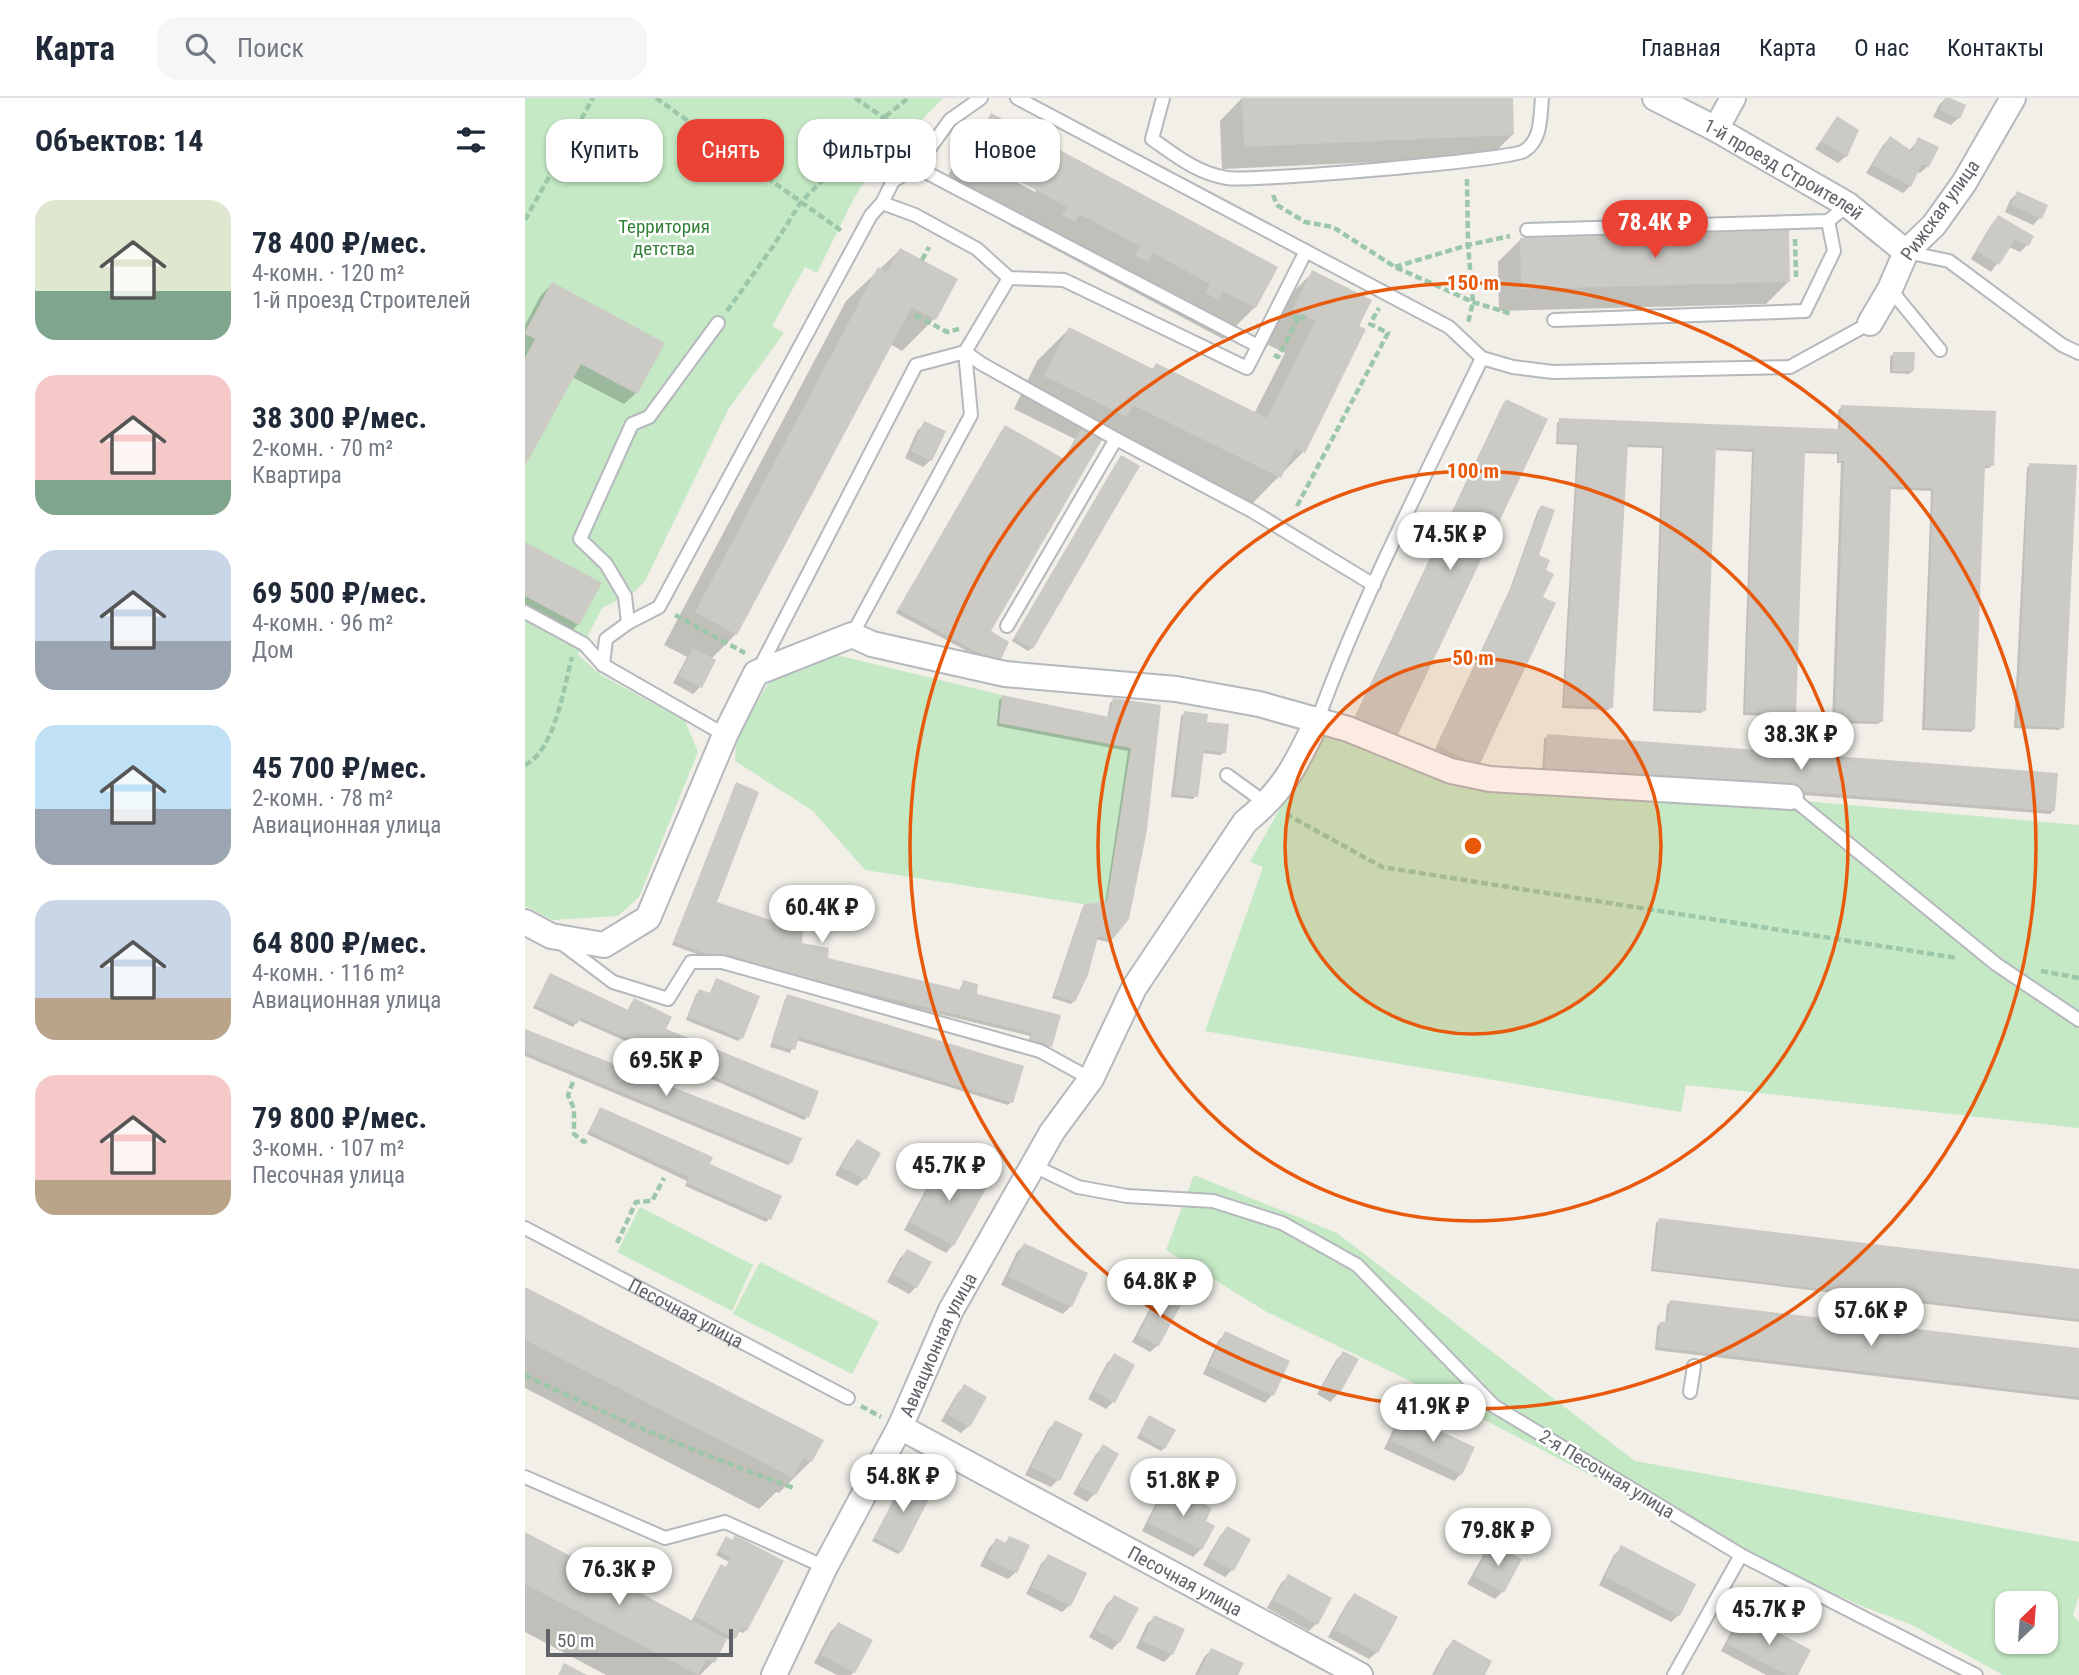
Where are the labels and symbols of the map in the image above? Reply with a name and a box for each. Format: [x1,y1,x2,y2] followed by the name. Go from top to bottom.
[1700,113,1868,224] street label: 1-й проезд Строителей
[1896,155,1984,265] street label: Рижская улица
[1590,200,1720,260] pin: 78.4K ₽
[618,215,710,260] park label: Территория детства
[1447,271,1499,295] text: 150 m
[1447,459,1499,483] text: 100 m
[1385,512,1515,572] pin: 74.5K ₽
[1452,646,1494,670] text: 50 m
[1736,712,1866,772] pin: 38.3K ₽
[1461,834,1485,858] centre of rings
[757,886,887,945] pin: 60.4K ₽
[601,1038,731,1098] pin: 69.5K ₽
[884,1144,1014,1203] pin: 45.7K ₽
[1095,1260,1225,1319] pin: 64.8K ₽
[894,1268,981,1420] street label: Авиационная улица
[625,1273,747,1352] street label: Песочная улица
[1806,1288,1936,1348] pin: 57.6K ₽
[1368,1384,1498,1444] pin: 41.9K ₽
[1535,1424,1679,1524] street label: 2-я Песочная улица
[838,1454,968,1514] pin: 54.8K ₽
[1118,1458,1248,1518] pin: 51.8K ₽
[1433,1508,1563,1568] pin: 79.8K ₽
[1124,1541,1246,1621] street label: Песочная улица
[554,1548,684,1607] pin: 76.3K ₽
[1704,1588,1834,1647] pin: 45.7K ₽
[1995,1591,2058,1654] north arrow
[546,1626,733,1658] scale bar

